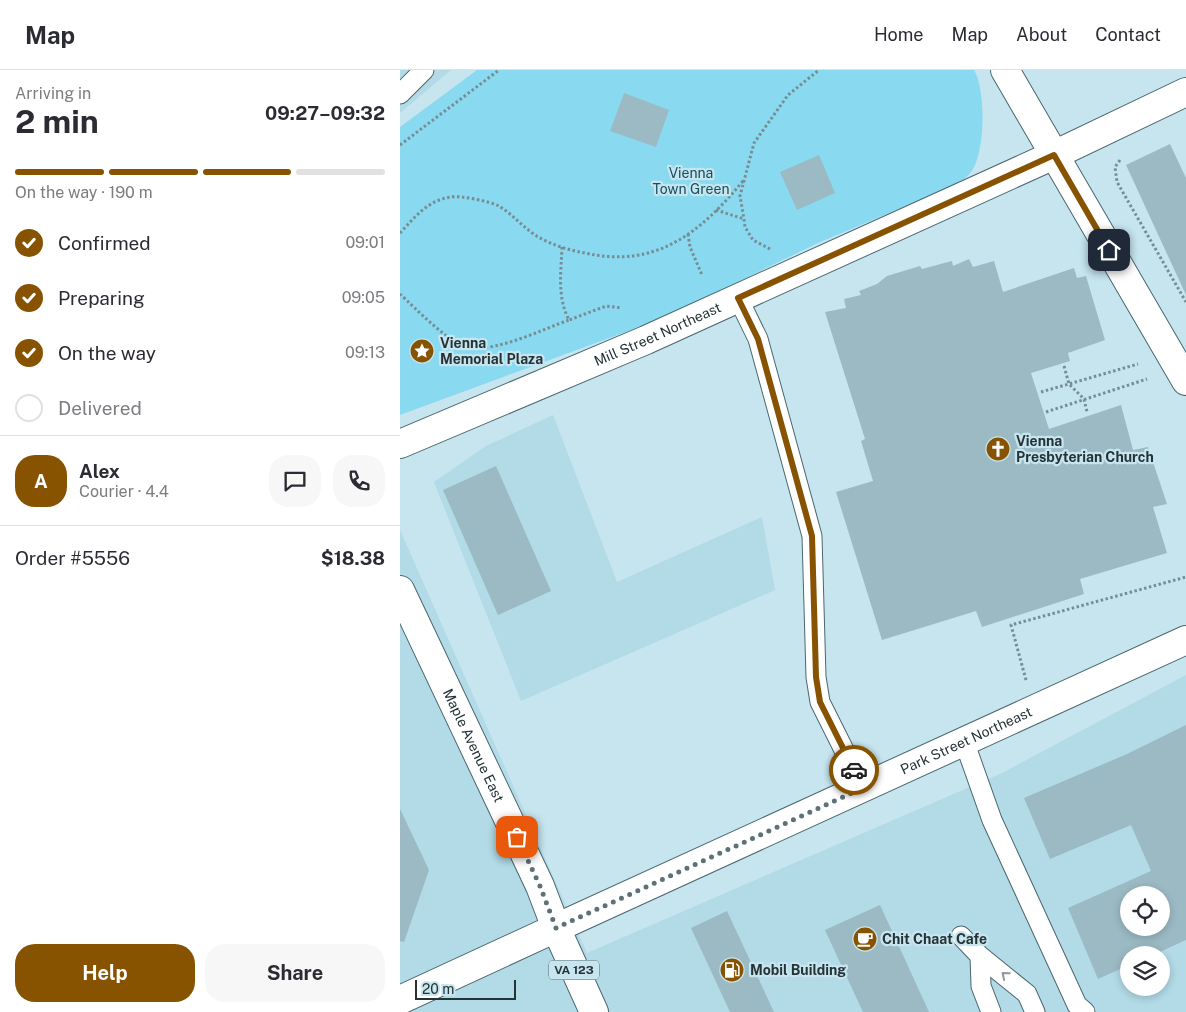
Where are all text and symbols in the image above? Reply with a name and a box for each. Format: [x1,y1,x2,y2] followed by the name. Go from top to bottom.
[25,21,75,49] text: Map
[874,24,924,45] text: Home
[952,24,988,45] text: Map
[1016,24,1067,45] text: About
[1095,24,1161,45] text: Contact
[15,84,91,103] text: Arriving in
[265,102,385,124] text: 09:27–09:32
[15,103,99,140] text: 2 min
[652,165,730,197] park label: Vienna Town Green
[15,183,153,202] text: On the way · 190 m
[15,229,43,257] icon: check
[1088,229,1130,271] pin
[58,232,151,254] text: Confirmed
[345,233,385,252] text: 09:01
[1095,236,1123,264] icon: home
[15,284,43,312] icon: check
[58,287,145,309] text: Preparing
[342,288,385,307] text: 09:05
[592,299,724,369] street label: Mill Street Northeast
[440,335,543,367] place label: Vienna Memorial Plaza
[409,338,435,364] place icon: Vienna Memorial Plaza
[15,339,43,367] icon: check
[58,342,156,364] text: On the way
[345,343,385,362] text: 09:13
[58,397,142,419] text: Delivered
[1016,433,1154,465] place label: Vienna Presbyterian Church
[985,436,1011,462] church icon: Vienna Presbyterian Church
[269,455,321,507] button: chat
[333,455,385,507] button: phone
[79,460,120,482] text: Alex
[34,470,48,492] text: A
[79,482,169,501] text: Courier · 4.4
[15,547,130,569] text: Order #5556
[321,547,385,569] text: $18.38
[440,686,507,805] street label: Maple Avenue East
[898,704,1034,777] street label: Park Street Northeast
[829,745,879,795] courier
[840,756,868,784] icon: car
[496,816,538,858] pin
[503,823,531,851] icon: bag
[1120,886,1170,996] map controls
[1120,886,1170,936] button: locate
[852,926,878,952] cafe icon: Chit Chaat Cafe
[882,931,987,947] place label: Chit Chaat Cafe
[15,944,195,1002] button: Help
[205,944,385,1002] button: Share
[1120,946,1170,996] button: layers
[719,957,745,983] fuel station icon: Mobil Building
[549,960,599,980] road number: VA 123
[750,962,846,978] place label: Mobil Building
[1002,972,1011,981] one-way arrow
[415,977,516,1000] scale bar
[422,981,454,997] text: 20 m

